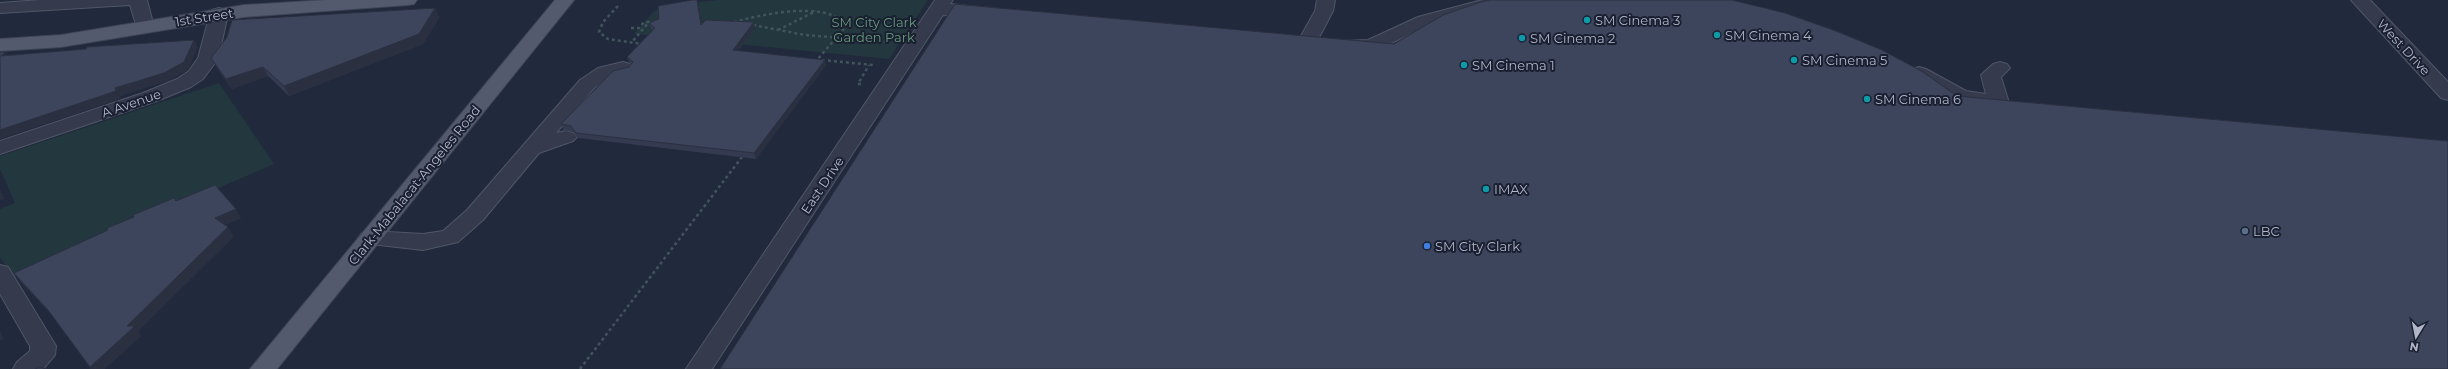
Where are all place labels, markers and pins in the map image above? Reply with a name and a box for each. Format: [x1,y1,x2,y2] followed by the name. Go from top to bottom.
[1595,12,1680,28] place label: SM Cinema 3
[1582,15,1592,25] marker: SM Cinema 3
[1725,27,1812,43] place label: SM Cinema 4
[1530,30,1615,46] place label: SM Cinema 2
[1712,30,1722,40] marker: SM Cinema 4
[1517,33,1527,43] marker: SM Cinema 2
[1802,52,1887,68] place label: SM Cinema 5
[1789,55,1799,65] marker: SM Cinema 5
[1472,57,1555,73] place label: SM Cinema 1
[1459,60,1469,70] marker: SM Cinema 1
[1875,91,1961,107] place label: SM Cinema 6
[1862,94,1872,104] marker: SM Cinema 6
[1494,181,1528,197] place label: IMAX
[1481,184,1491,194] marker: IMAX
[2253,223,2280,239] place label: LBC
[2240,226,2250,236] marker: LBC
[1435,238,1520,254] place label: SM City Clark
[1422,241,1432,251] marker: SM City Clark

